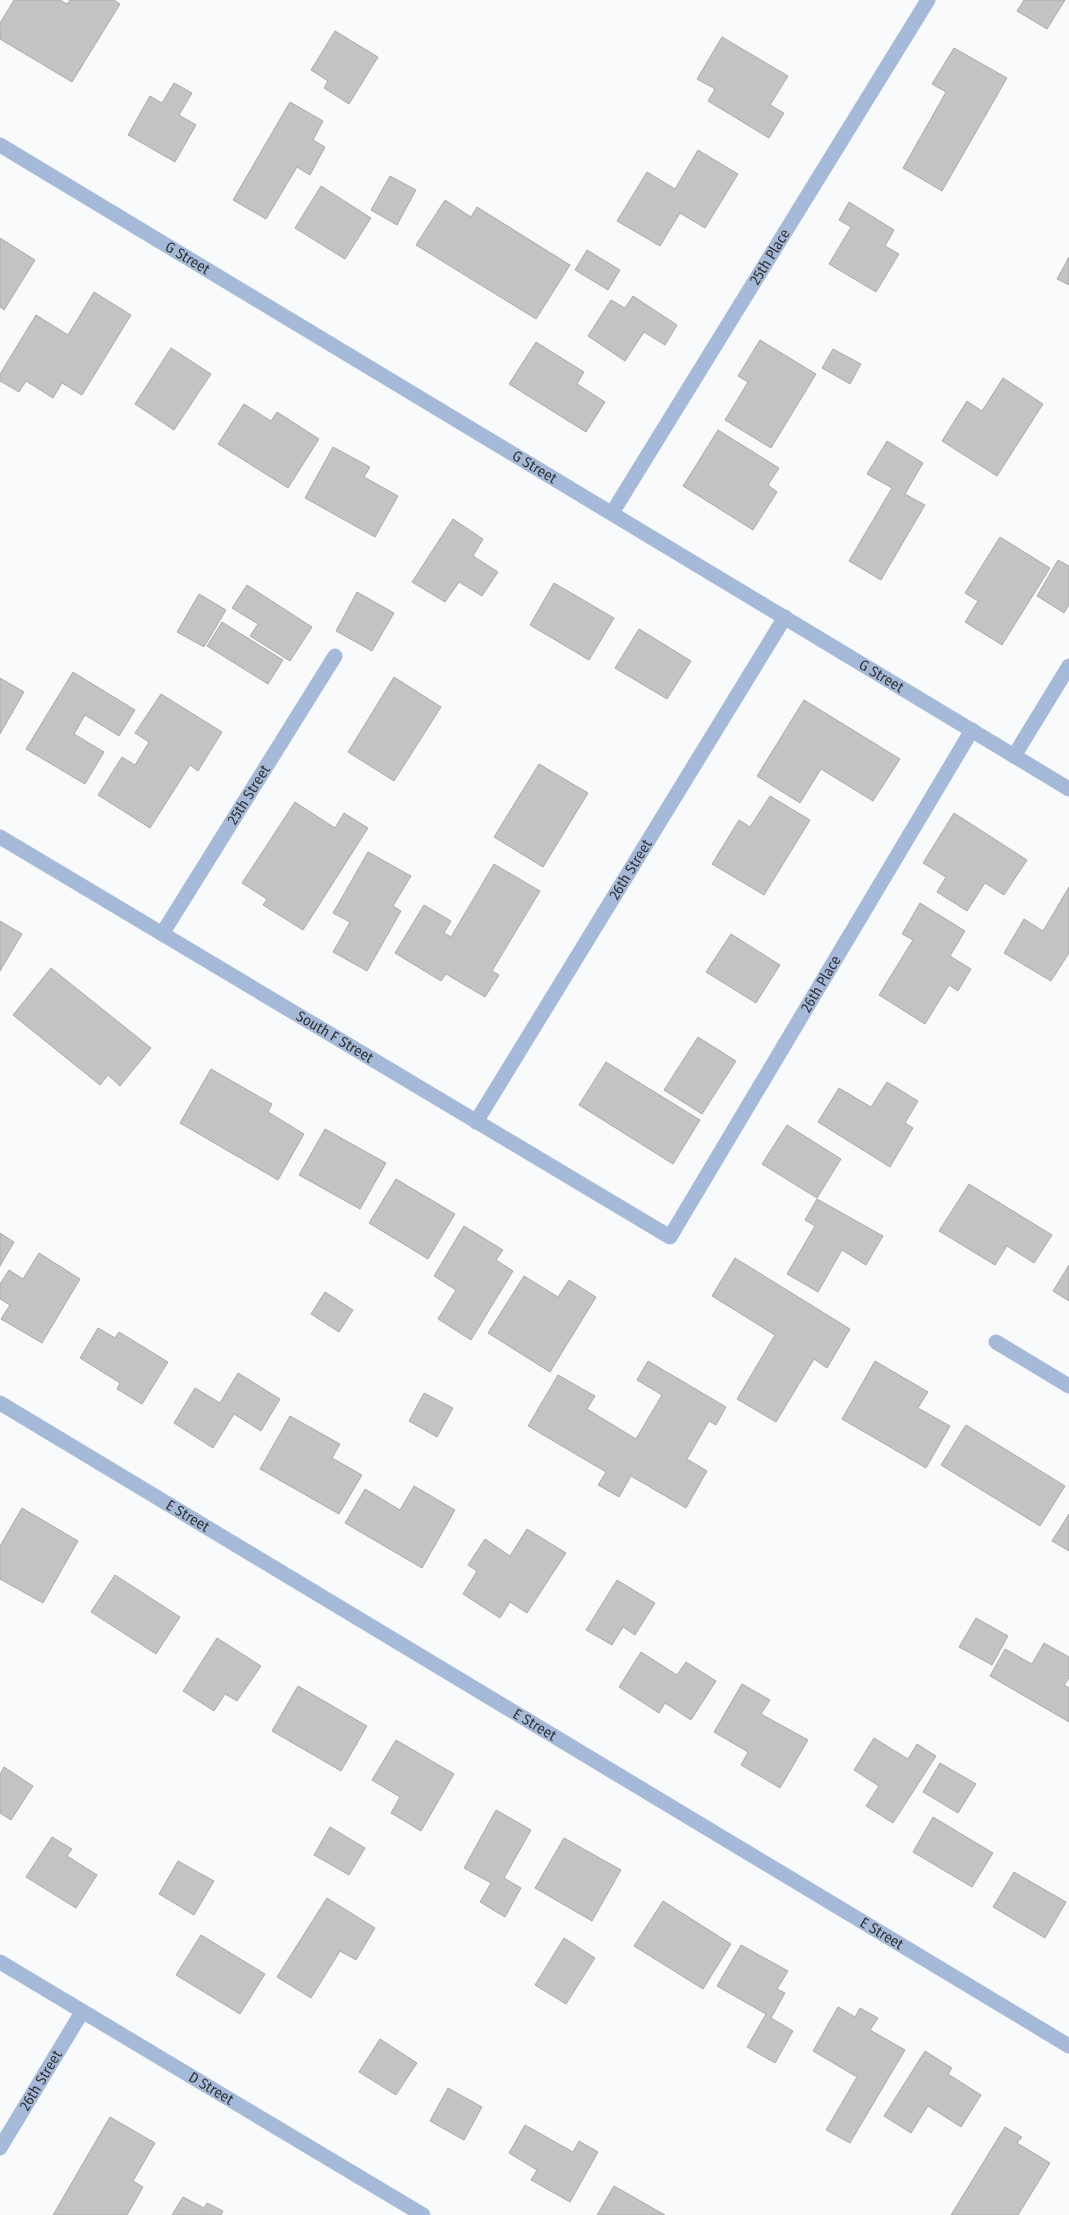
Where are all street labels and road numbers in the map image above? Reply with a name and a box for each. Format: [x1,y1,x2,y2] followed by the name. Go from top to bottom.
[746,225,794,288] street label: 25th Place
[162,238,213,278] street label: G Street
[509,447,560,487] street label: G Street
[856,656,907,696] street label: G Street
[223,762,274,828] street label: 25th Street
[605,836,656,903] street label: 26th Street
[797,952,845,1015] street label: 26th Place
[293,1007,377,1067] street label: South F Street
[163,1496,213,1536] street label: E Street
[510,1705,560,1745] street label: E Street
[857,1913,907,1953] street label: E Street
[16,2047,66,2114] street label: 26th Street
[185,2068,237,2109] street label: D Street

